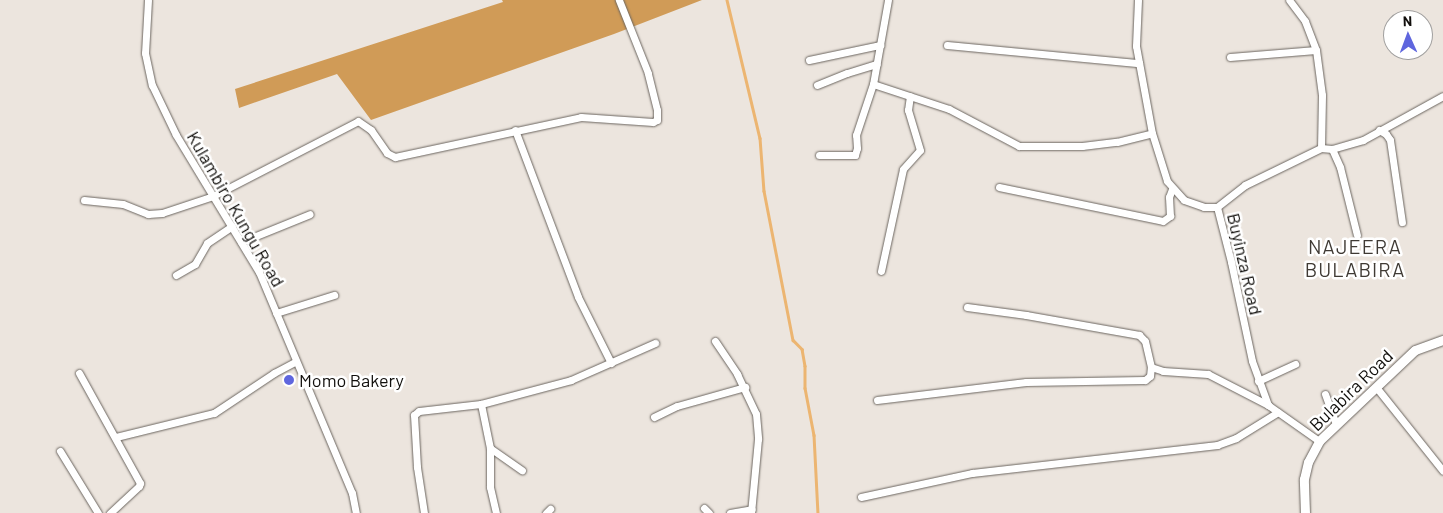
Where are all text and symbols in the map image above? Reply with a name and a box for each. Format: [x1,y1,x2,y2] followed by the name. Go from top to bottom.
[1383,10,1433,60] north arrow
[1403,12,1412,29] text: N
[183,127,289,291] street label: Kulambiro Kungu Road
[1223,211,1267,317] street label: Buyinza Road
[1304,235,1406,282] district label: NAJEERA BULABIRA
[1305,345,1397,435] street label: Bulabira Road
[299,369,404,391] place label: Momo Bakery
[283,374,295,386] marker: Momo Bakery

